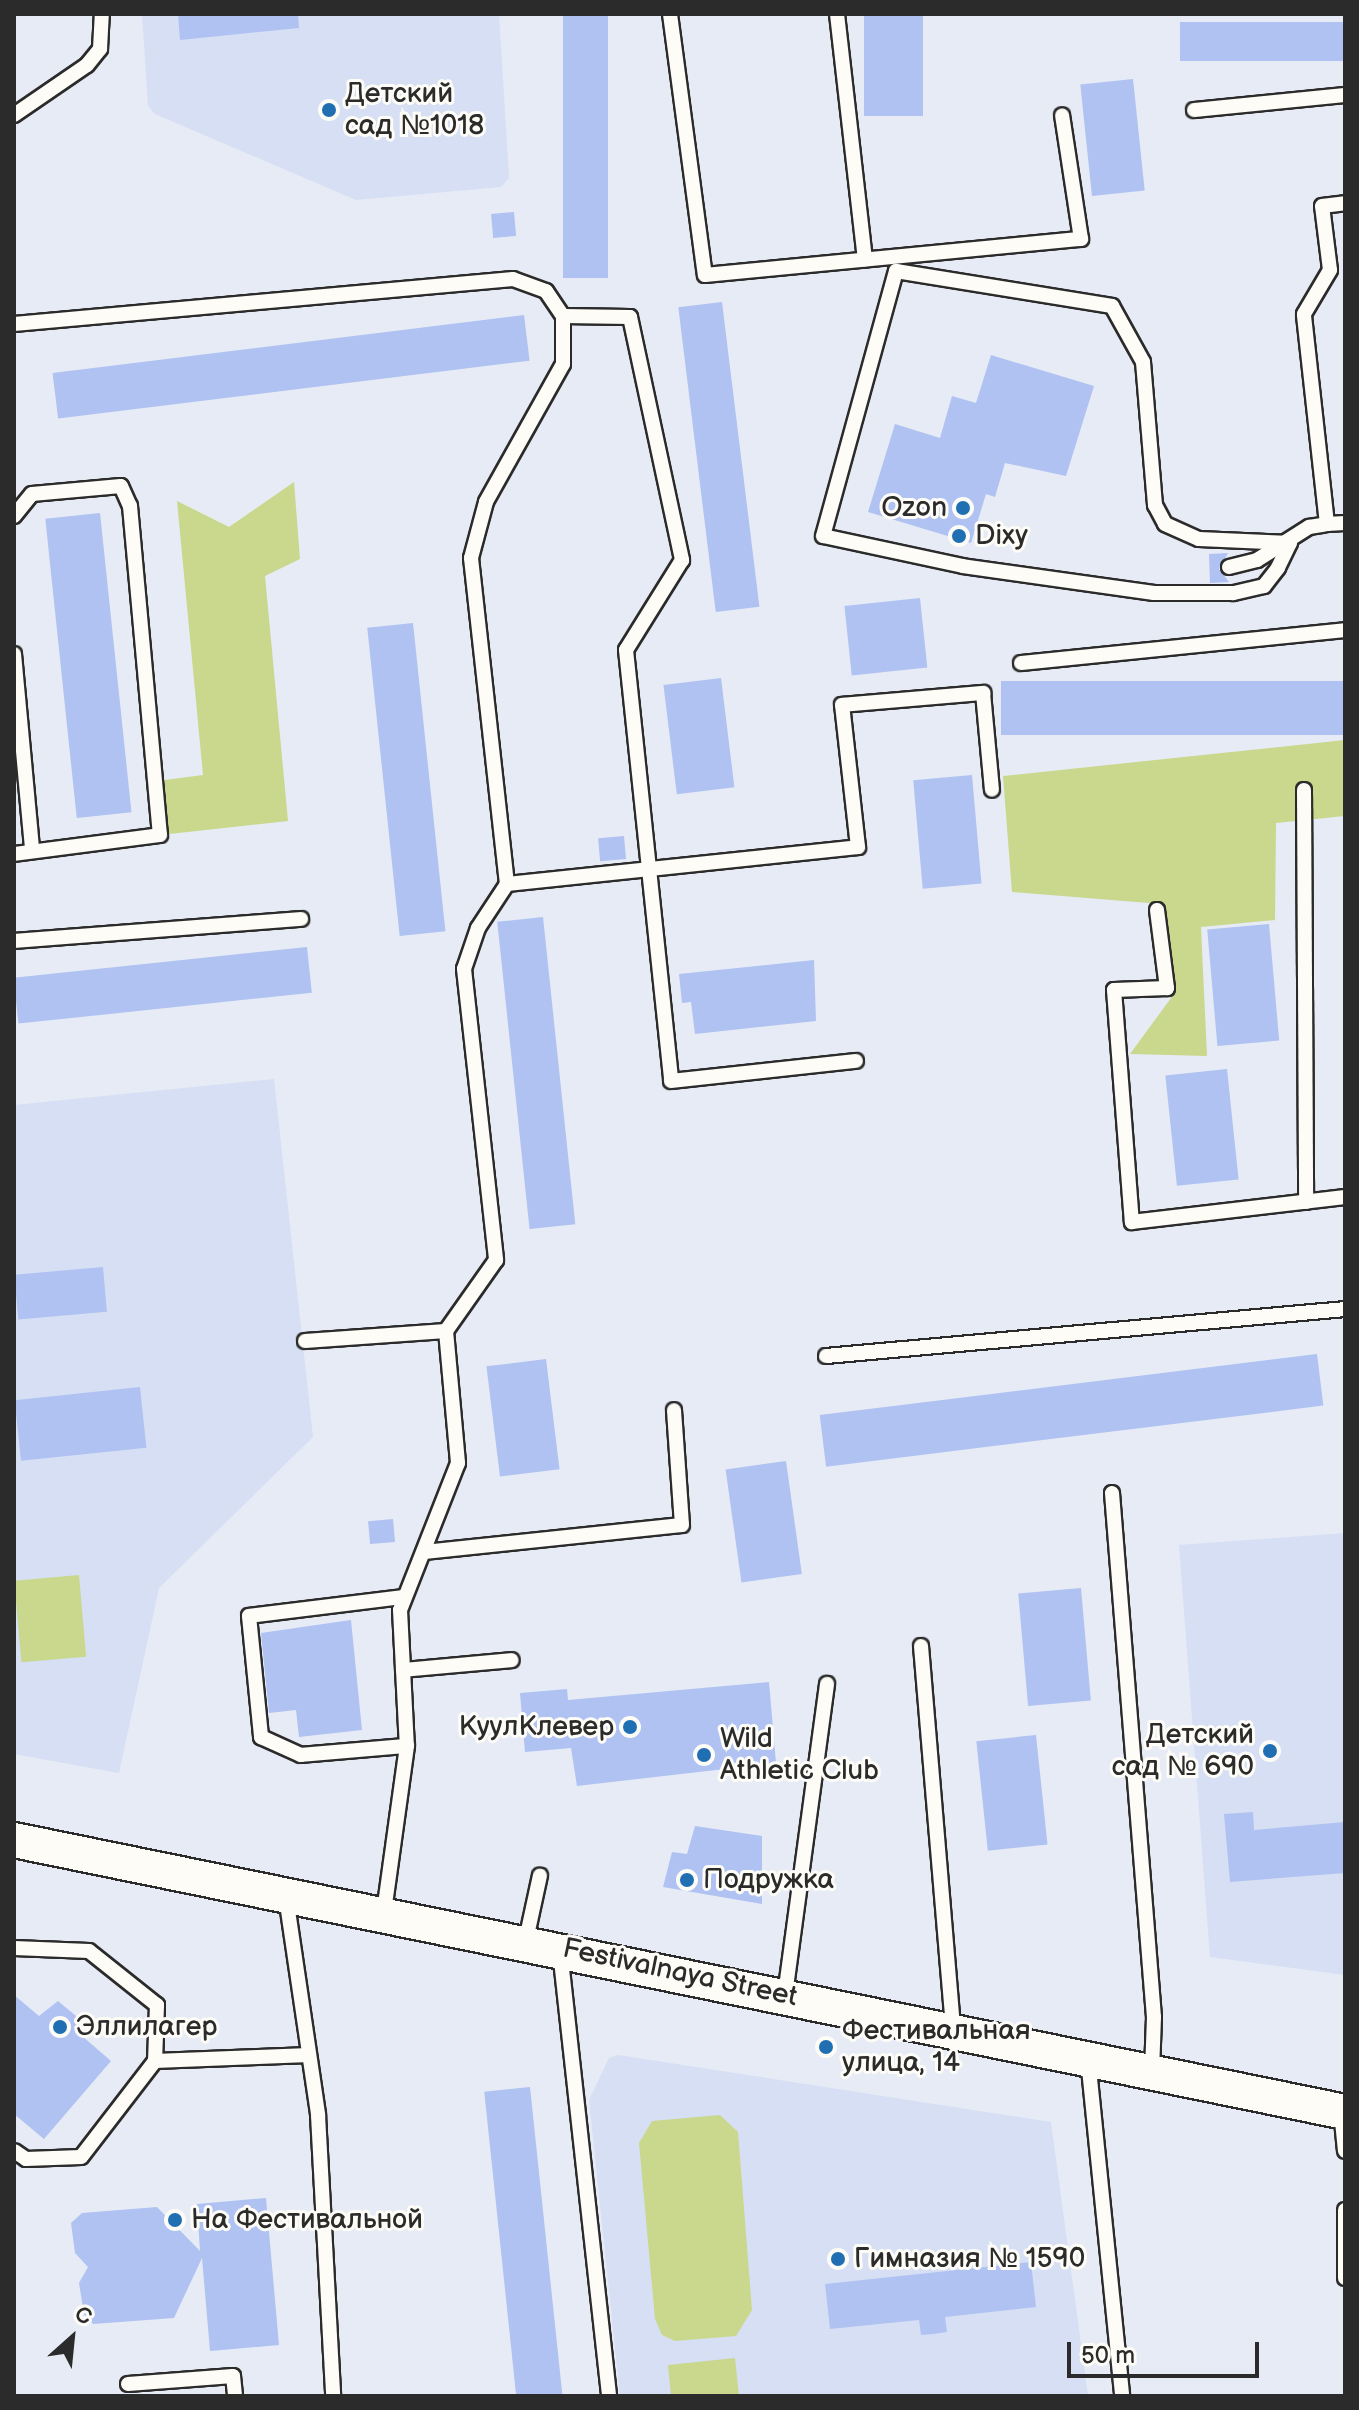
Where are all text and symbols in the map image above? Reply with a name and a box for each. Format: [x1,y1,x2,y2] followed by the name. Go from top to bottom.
[345,77,484,143] place label: Детский сад №1018
[320,101,338,119] marker: Детский сад №1018
[881,491,947,525] place label: Ozon
[954,499,972,517] marker: Ozon
[975,519,1028,553] place label: Dixy
[950,527,968,545] marker: Dixy
[459,1710,614,1744] place label: КуулКлевер
[621,1718,639,1736] marker: КуулКлевер
[1112,1718,1254,1784] place label: Детский сад № 690
[720,1722,879,1788] place label: Wild Athletic Club
[1261,1742,1279,1760] marker: Детский сад № 690
[695,1746,713,1764] marker: Wild Athletic Club
[703,1863,834,1897] place label: Подружка
[678,1871,696,1889] marker: Подружка
[559,1932,801,2014] street label: Festivalnaya Street
[76,2010,217,2044] place label: Эллилагер
[842,2014,1031,2080] place label: Фестивальная улица, 14
[51,2018,69,2036] marker: Эллилагер
[817,2038,835,2056] marker: Фестивальная улица, 14
[191,2203,423,2237] place label: На Фестивальной
[166,2211,184,2229] marker: На Фестивальной
[854,2242,1085,2276] place label: Гимназия № 1590
[829,2250,847,2268] marker: Гимназия № 1590
[32,2298,112,2378] north arrow
[70,2301,96,2332] text: С
[1071,2326,1263,2376] scale bar
[1081,2341,1135,2370] text: 50 m

